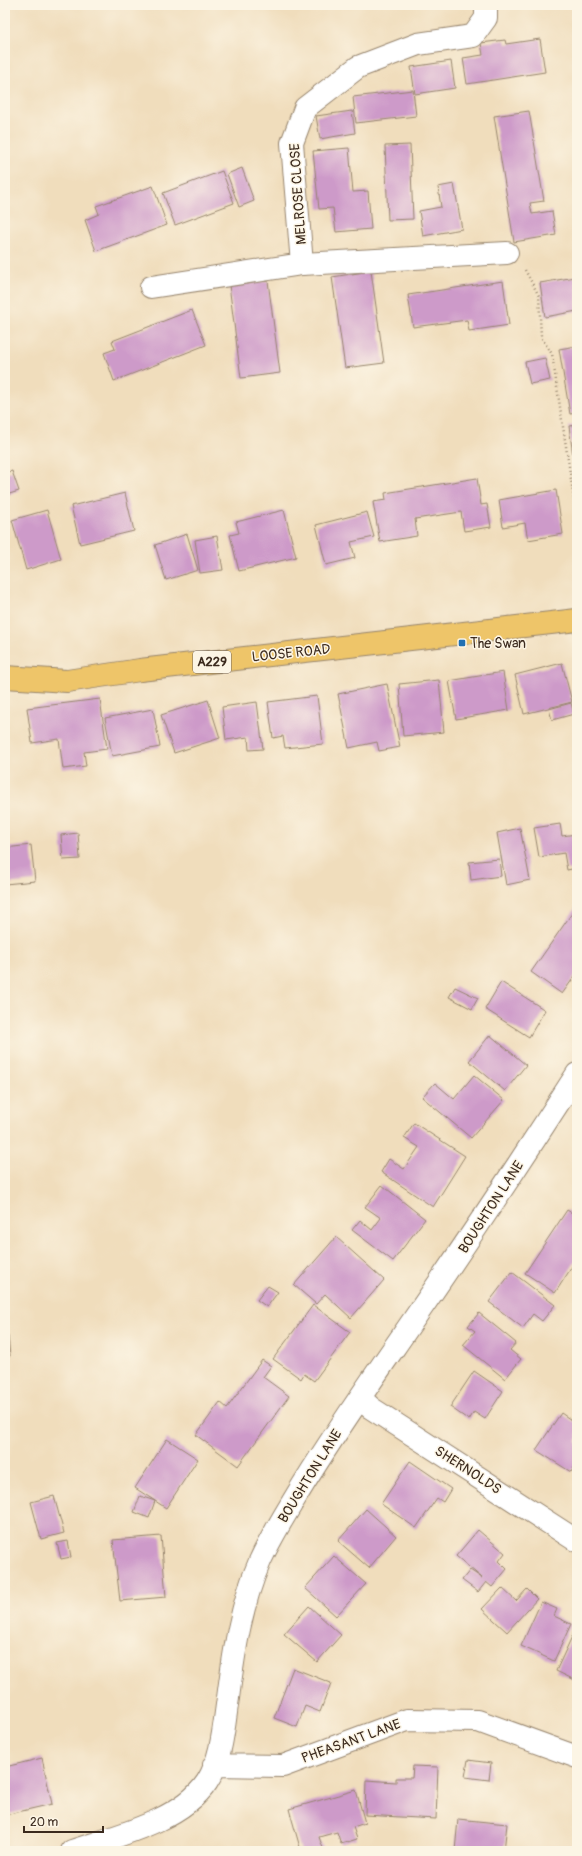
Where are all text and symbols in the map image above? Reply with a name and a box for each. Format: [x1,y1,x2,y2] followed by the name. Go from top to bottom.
[286,143,310,245] street label: MELROSE CLOSE
[470,635,526,652] place label: The Swan
[457,638,467,648] marker: The Swan
[251,640,331,666] street label: LOOSE ROAD
[193,651,231,673] road number: A229
[455,1158,527,1256] street label: BOUGHTON LANE
[274,1426,346,1526] street label: BOUGHTON LANE
[432,1442,504,1498] street label: SHERNOLDS
[299,1715,403,1767] street label: PHEASANT LANE
[24,1808,103,1834] scale bar
[30,1815,59,1830] text: 20 m

